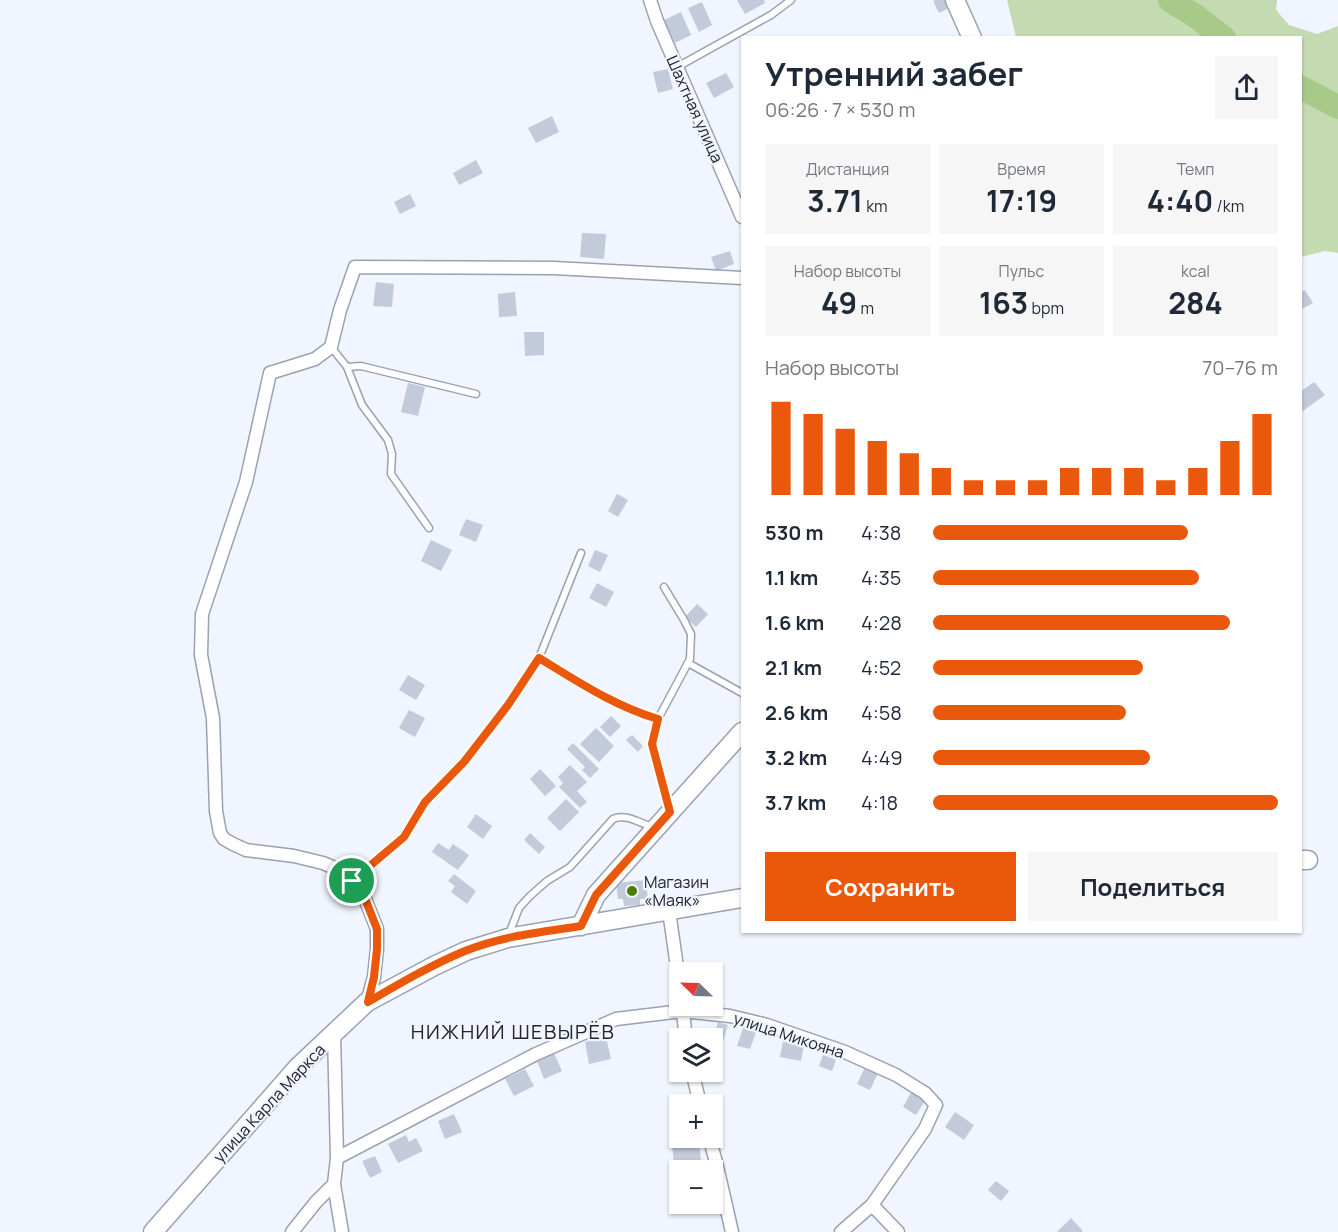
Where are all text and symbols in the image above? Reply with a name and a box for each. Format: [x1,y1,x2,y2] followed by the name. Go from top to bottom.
[765,51,1023,96] text: Утренний забег
[661,52,729,166] street label: Шахтная улица
[1215,56,1278,119] button: share
[765,96,916,123] text: 06:26 · 7 × 530 m
[806,158,889,180] text: Дистанция
[997,158,1046,180] text: Время
[1177,158,1214,180] text: Темп
[807,180,863,221] text: 3.71
[986,180,1057,221] text: 17:19
[1147,180,1213,221] text: 4:40
[863,195,888,217] text: km
[1213,195,1244,217] text: /km
[794,260,901,282] text: Набор высоты
[999,260,1044,282] text: Пульс
[1181,260,1210,282] text: kcal
[821,282,857,323] text: 49
[979,282,1028,323] text: 163
[1168,282,1223,323] text: 284
[857,297,874,319] text: m
[1028,297,1064,319] text: bpm
[765,354,899,381] text: Набор высоты
[1202,354,1278,381] text: 70–76 m
[765,519,824,546] text: 530 m
[861,519,901,546] text: 4:38
[765,564,818,591] text: 1.1 km
[861,564,901,591] text: 4:35
[765,609,824,636] text: 1.6 km
[861,609,902,636] text: 4:28
[765,654,822,681] text: 2.1 km
[861,654,901,681] text: 4:52
[765,699,828,726] text: 2.6 km
[861,699,902,726] text: 4:58
[765,744,827,771] text: 3.2 km
[861,744,903,771] text: 4:49
[765,789,826,816] text: 3.7 km
[861,789,898,816] text: 4:18
[765,852,1016,921] button: Сохранить
[1028,852,1278,921] button: Поделиться
[326,855,377,906] pin
[335,864,368,897] icon: arrive
[644,871,709,911] place label: Магазин «Маяк»
[625,884,639,898] marker: Магазин «Маяк»
[669,962,723,1016] north arrow
[669,962,723,1214] map controls
[731,1007,847,1063] street label: улица Микояна
[411,1018,615,1045] district label: НИЖНИЙ ШЕВЫРЁВ
[669,1028,723,1082] button: layers
[208,1039,330,1167] street label: улица Карла Маркса
[669,1094,723,1148] button: +
[669,1160,723,1214] button: −

